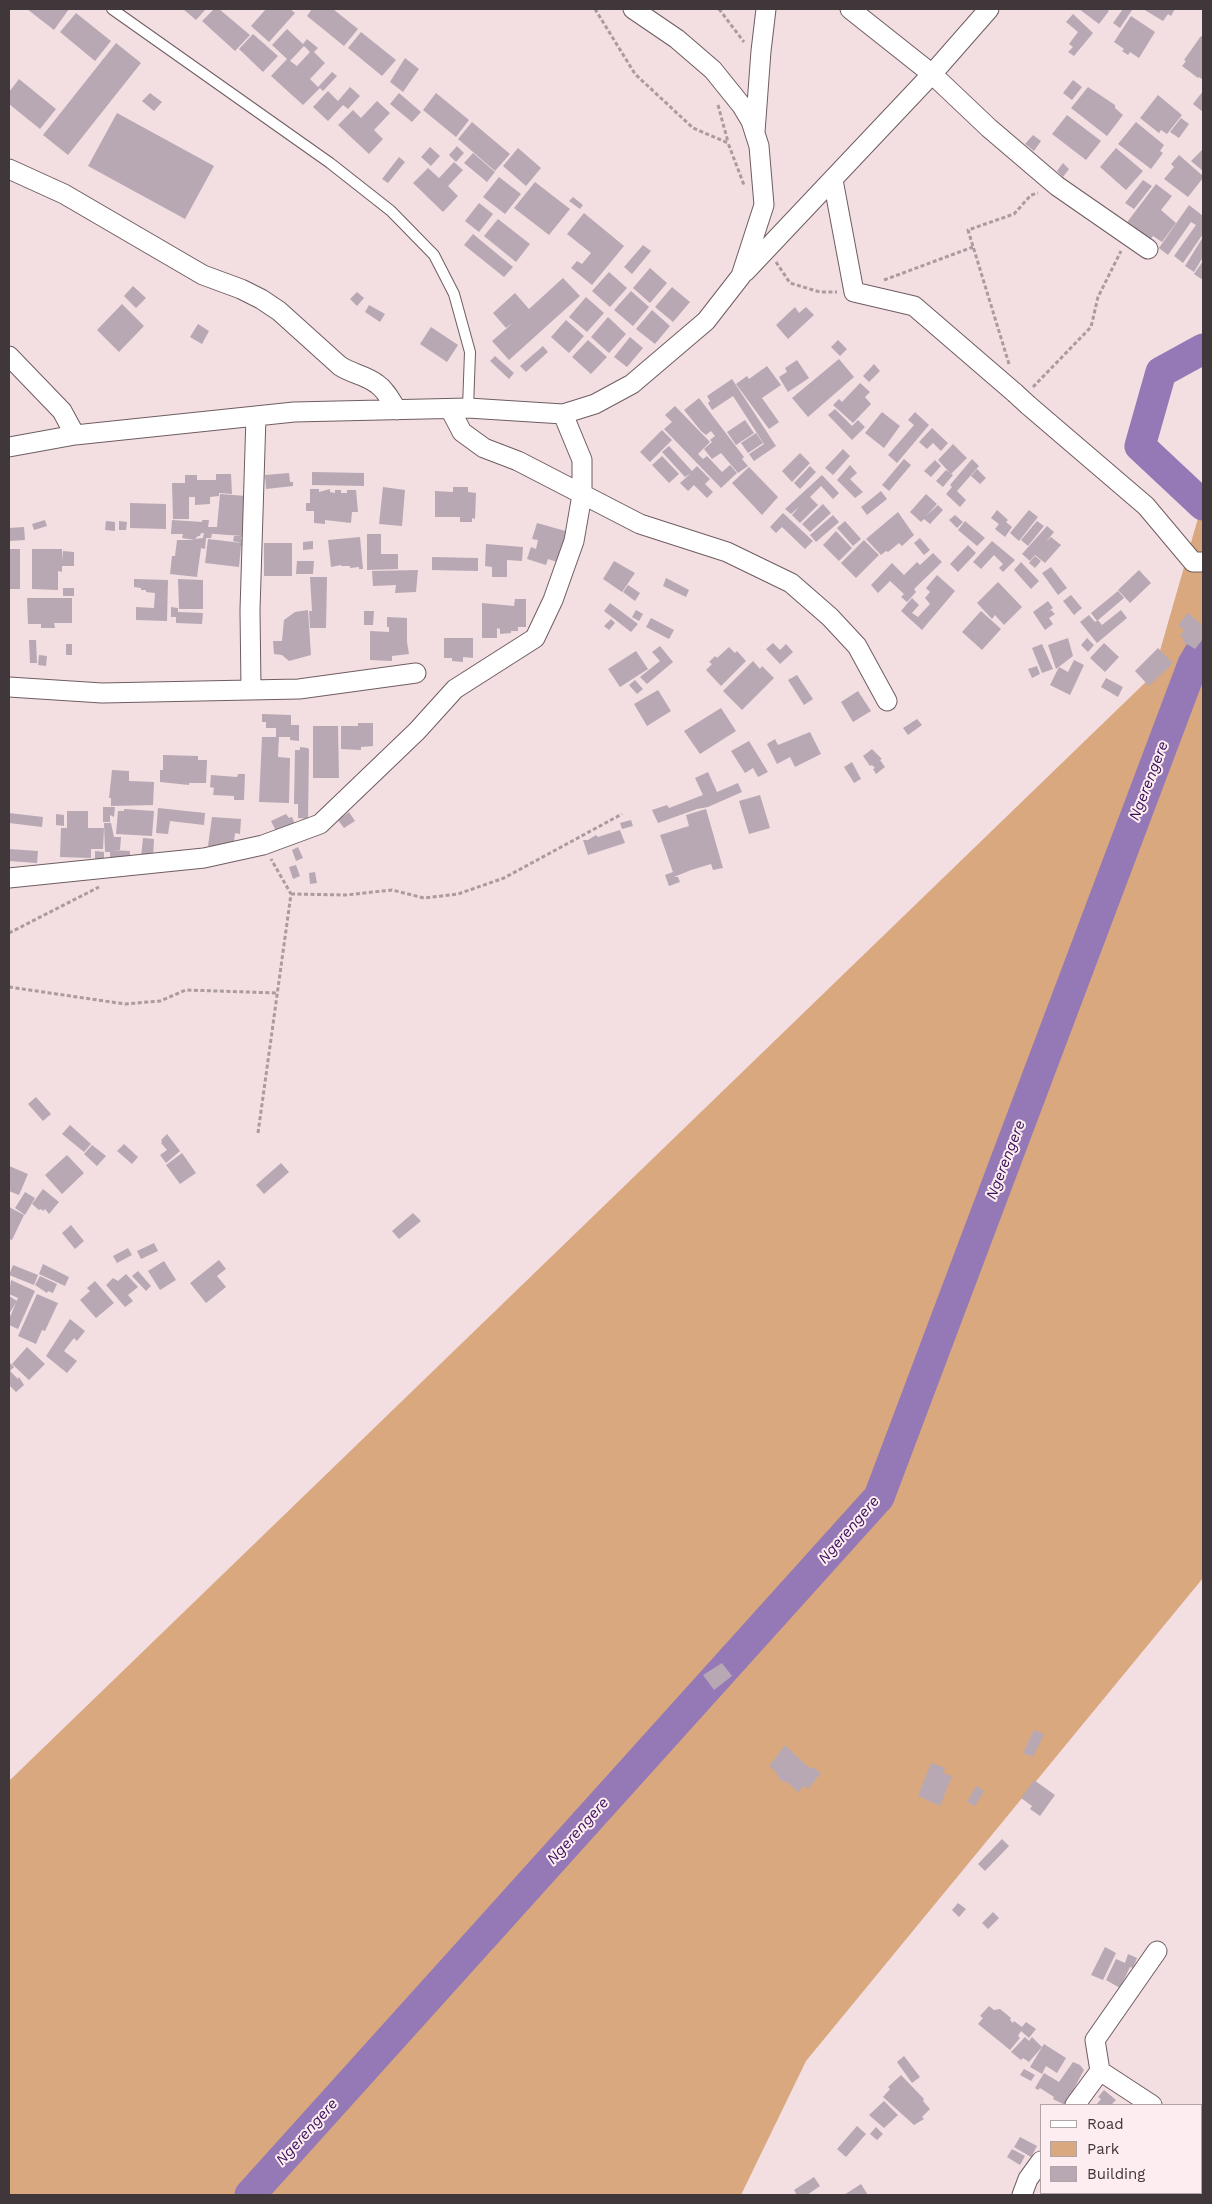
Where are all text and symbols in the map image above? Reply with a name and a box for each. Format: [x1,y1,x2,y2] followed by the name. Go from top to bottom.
[1126,739,1172,823] water label: Ngerengere
[983,1118,1029,1202] water label: Ngerengere
[815,1493,883,1567] water label: Ngerengere
[543,1794,613,1868] water label: Ngerengere
[272,2095,342,2169] water label: Ngerengere
[1040,2104,1202,2194] legend
[1087,2115,1124,2133] text: Road
[1087,2140,1119,2158] text: Park
[1087,2165,1145,2183] text: Building

